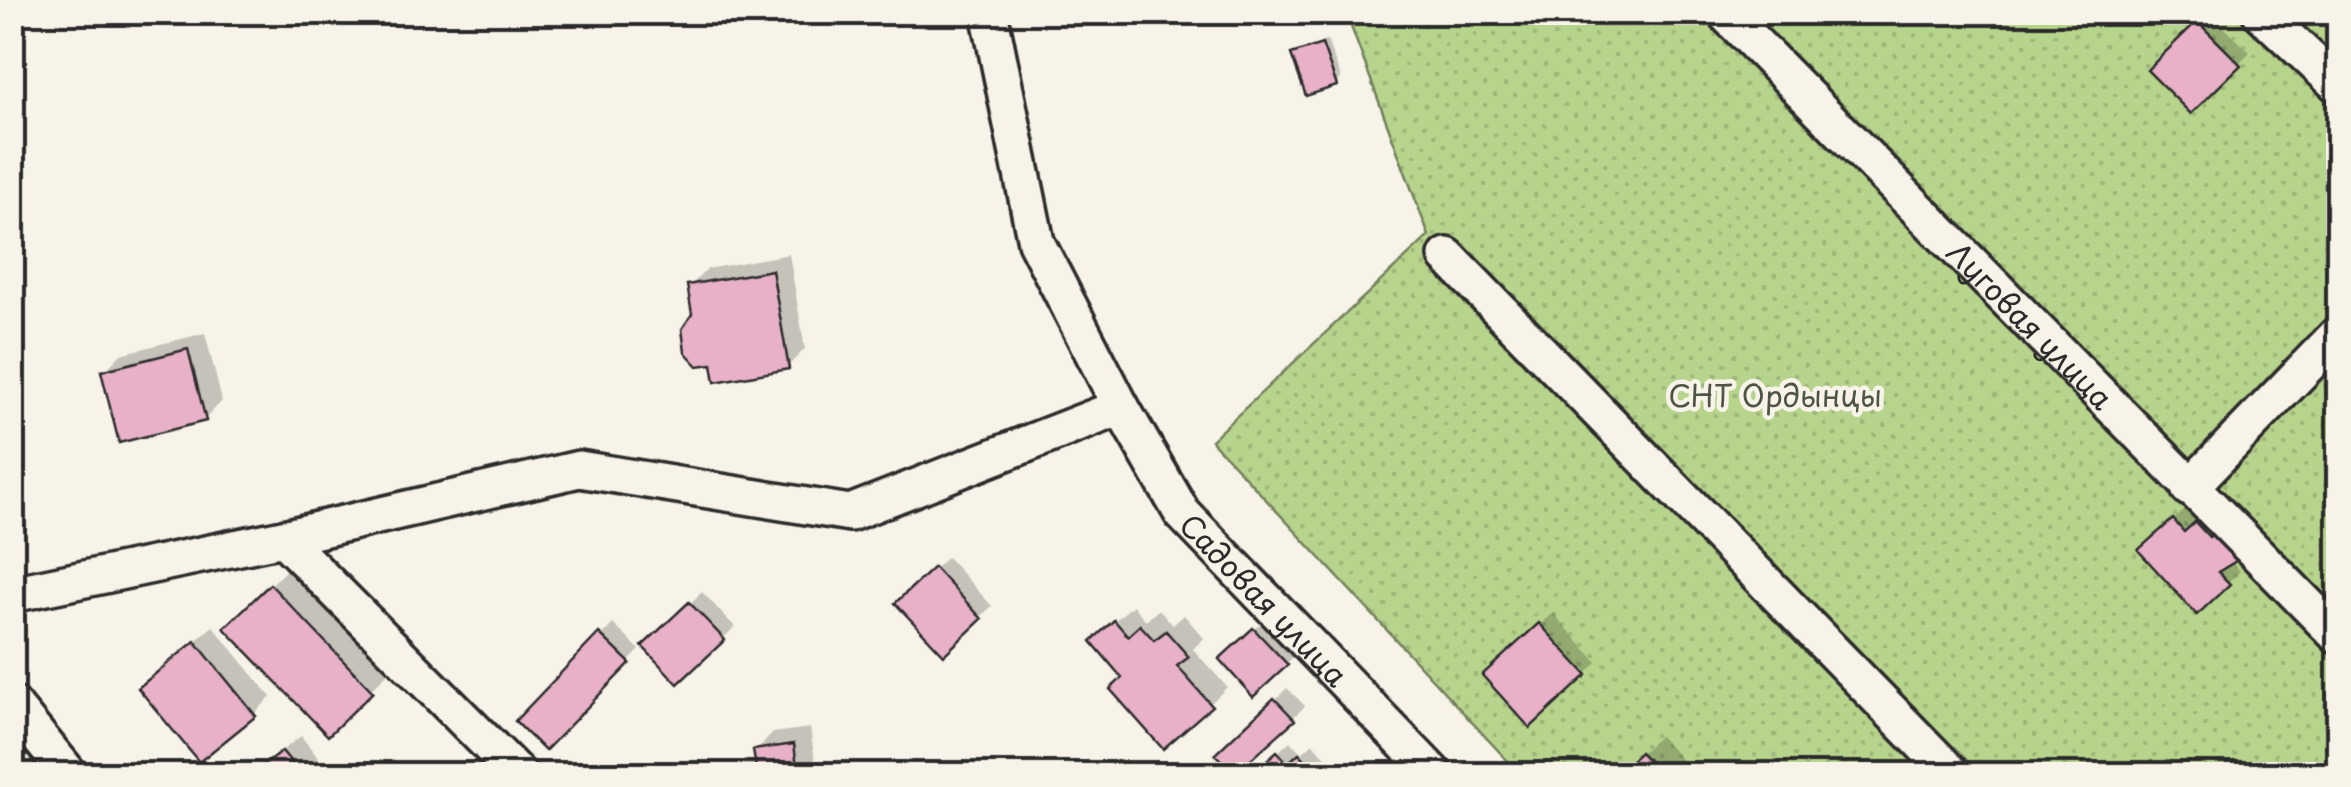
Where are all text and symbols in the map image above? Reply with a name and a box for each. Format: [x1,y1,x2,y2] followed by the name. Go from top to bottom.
[1938,230,2125,419] street label: Луговая улица
[1668,372,1882,417] park label: СНТ Ордынцы
[1170,502,1360,696] street label: Садовая улица

